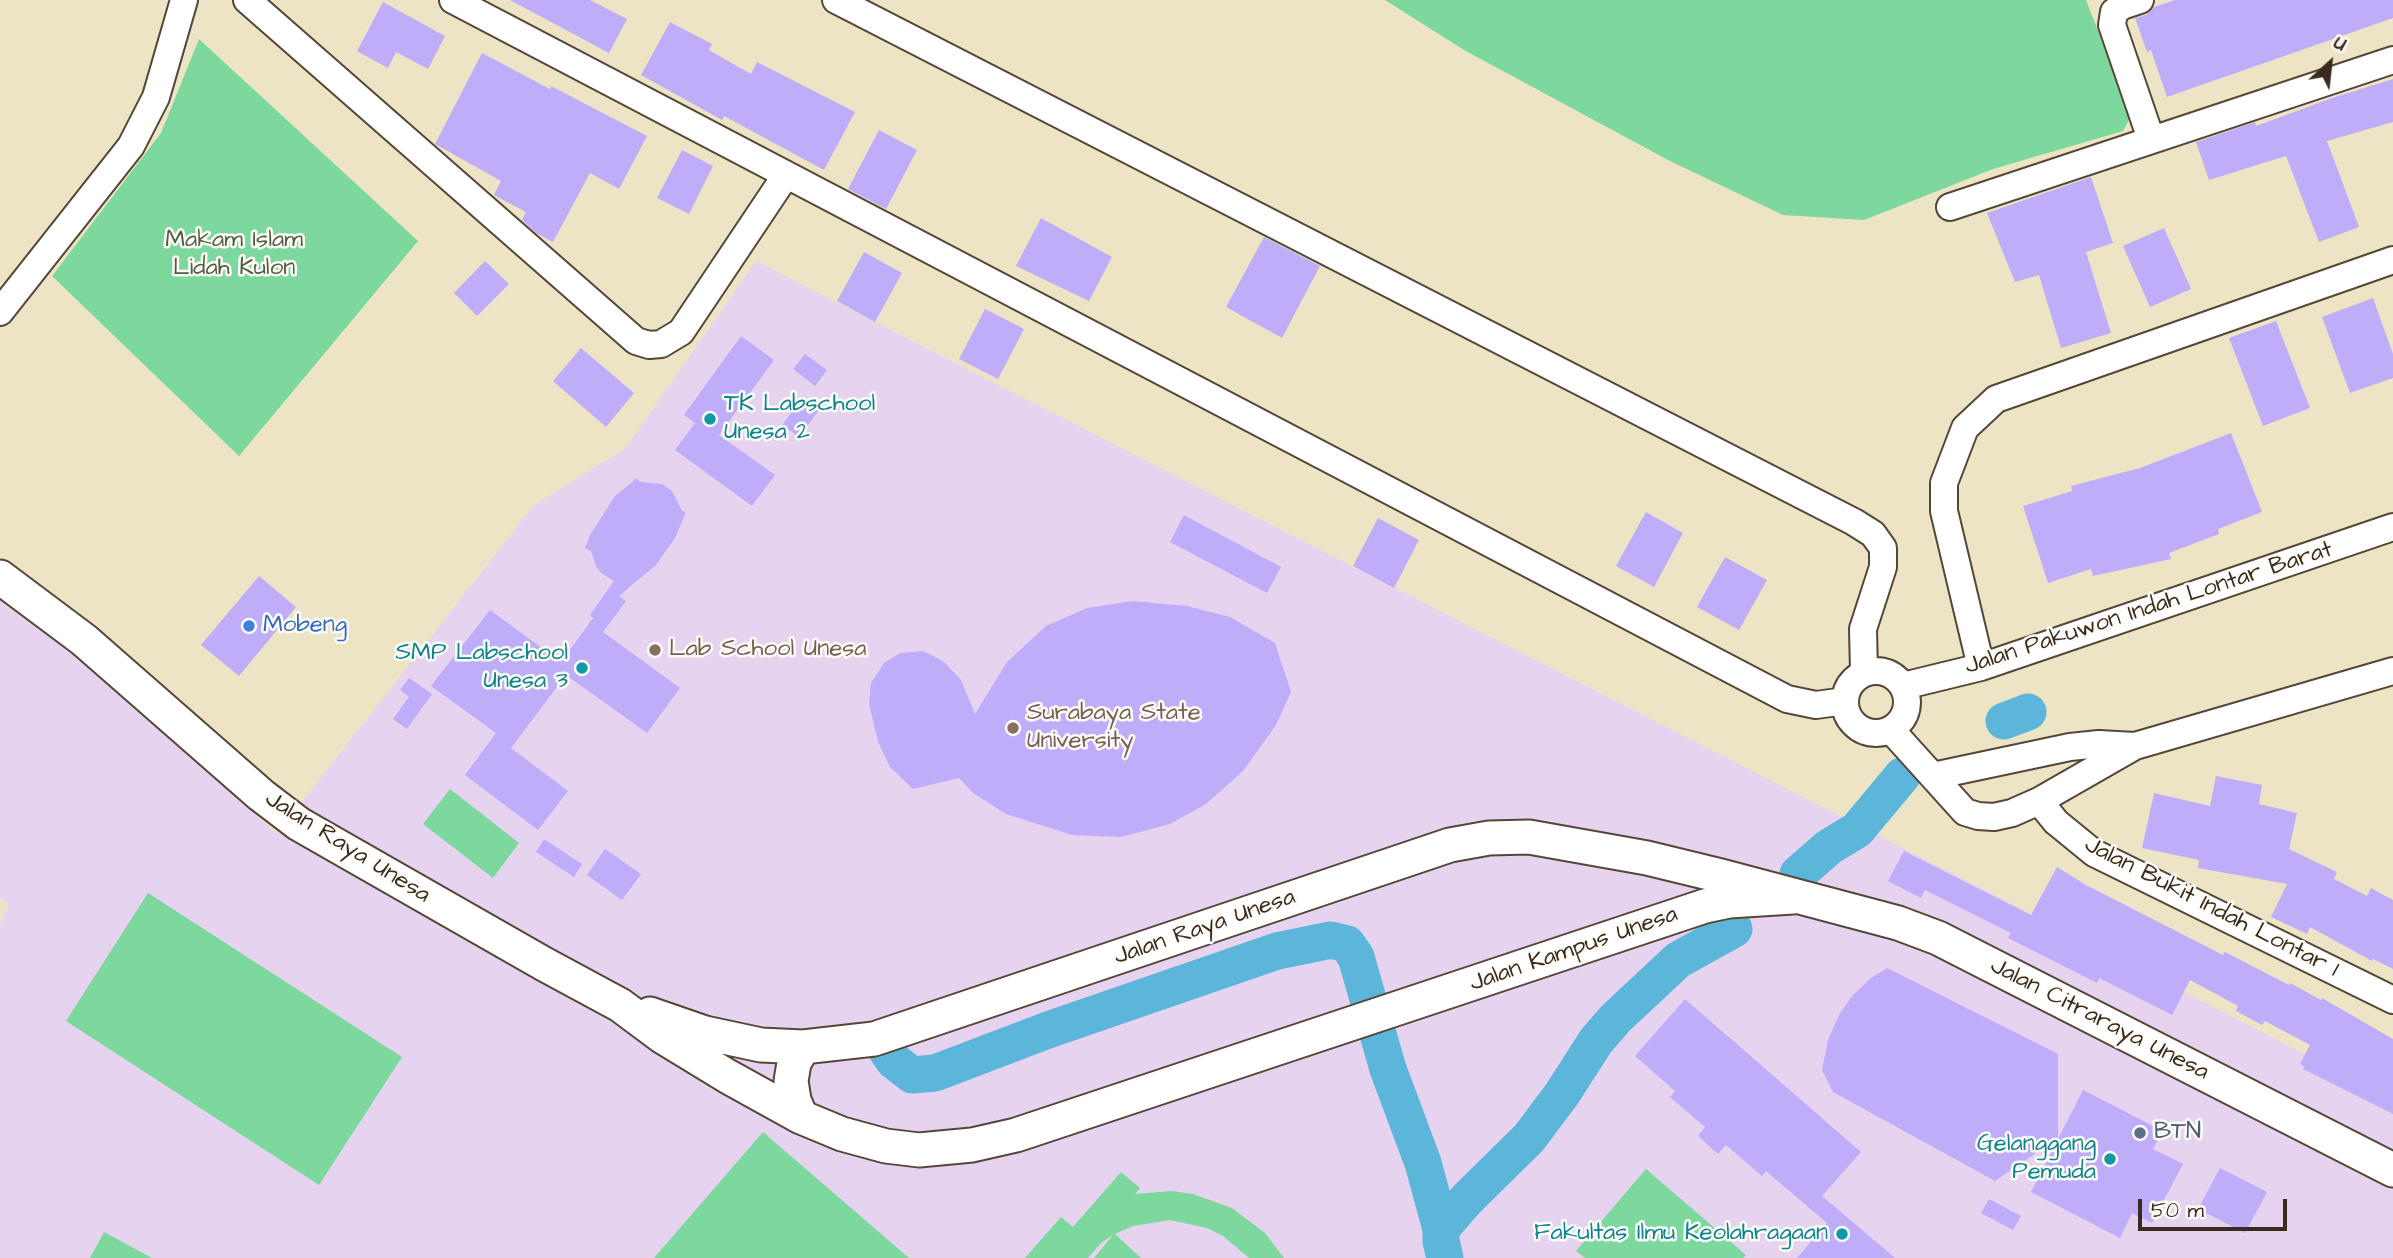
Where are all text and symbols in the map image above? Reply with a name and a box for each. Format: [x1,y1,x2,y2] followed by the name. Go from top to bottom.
[2295,28,2365,98] north arrow
[2329,29,2351,58] text: U
[165,227,303,283] park label: Makam Islam Lidah Kulon
[724,391,875,447] place label: TK Labschool Unesa 2
[702,411,718,427] marker: TK Labschool Unesa 2
[1962,536,2336,682] street label: Jalan Pakuwon Indah Lontar Barat
[263,612,347,640] place label: Mobeng
[241,618,257,634] marker: Mobeng
[669,636,867,664] place label: Lab School Unesa
[396,640,568,696] place label: SMP Labschool Unesa 3
[647,642,663,658] marker: Lab School Unesa
[574,660,590,676] marker: SMP Labschool Unesa 3
[1027,700,1201,756] place label: Surabaya State University
[1005,720,1021,736] marker: Surabaya State University
[259,786,435,910] street label: Jalan Raya Unesa
[2079,831,2343,985] street label: Jalan Bukit Indah Lontar 1
[1111,884,1299,972] street label: Jalan Raya Unesa
[1466,901,1682,999] street label: Jalan Kampus Unesa
[1985,952,2213,1088] street label: Jalan Citraraya Unesa
[2154,1119,2201,1147] place label: BTN
[2132,1125,2148,1141] marker: BTN
[1977,1131,2096,1187] place label: Gelanggang Pemuda
[2102,1151,2118,1167] marker: Gelanggang Pemuda
[2141,1184,2290,1228] scale bar
[2151,1196,2204,1225] text: 50 m
[1534,1220,1828,1248] place label: Fakultas Ilmu Keolahragaan
[1834,1226,1850,1242] marker: Fakultas Ilmu Keolahragaan

